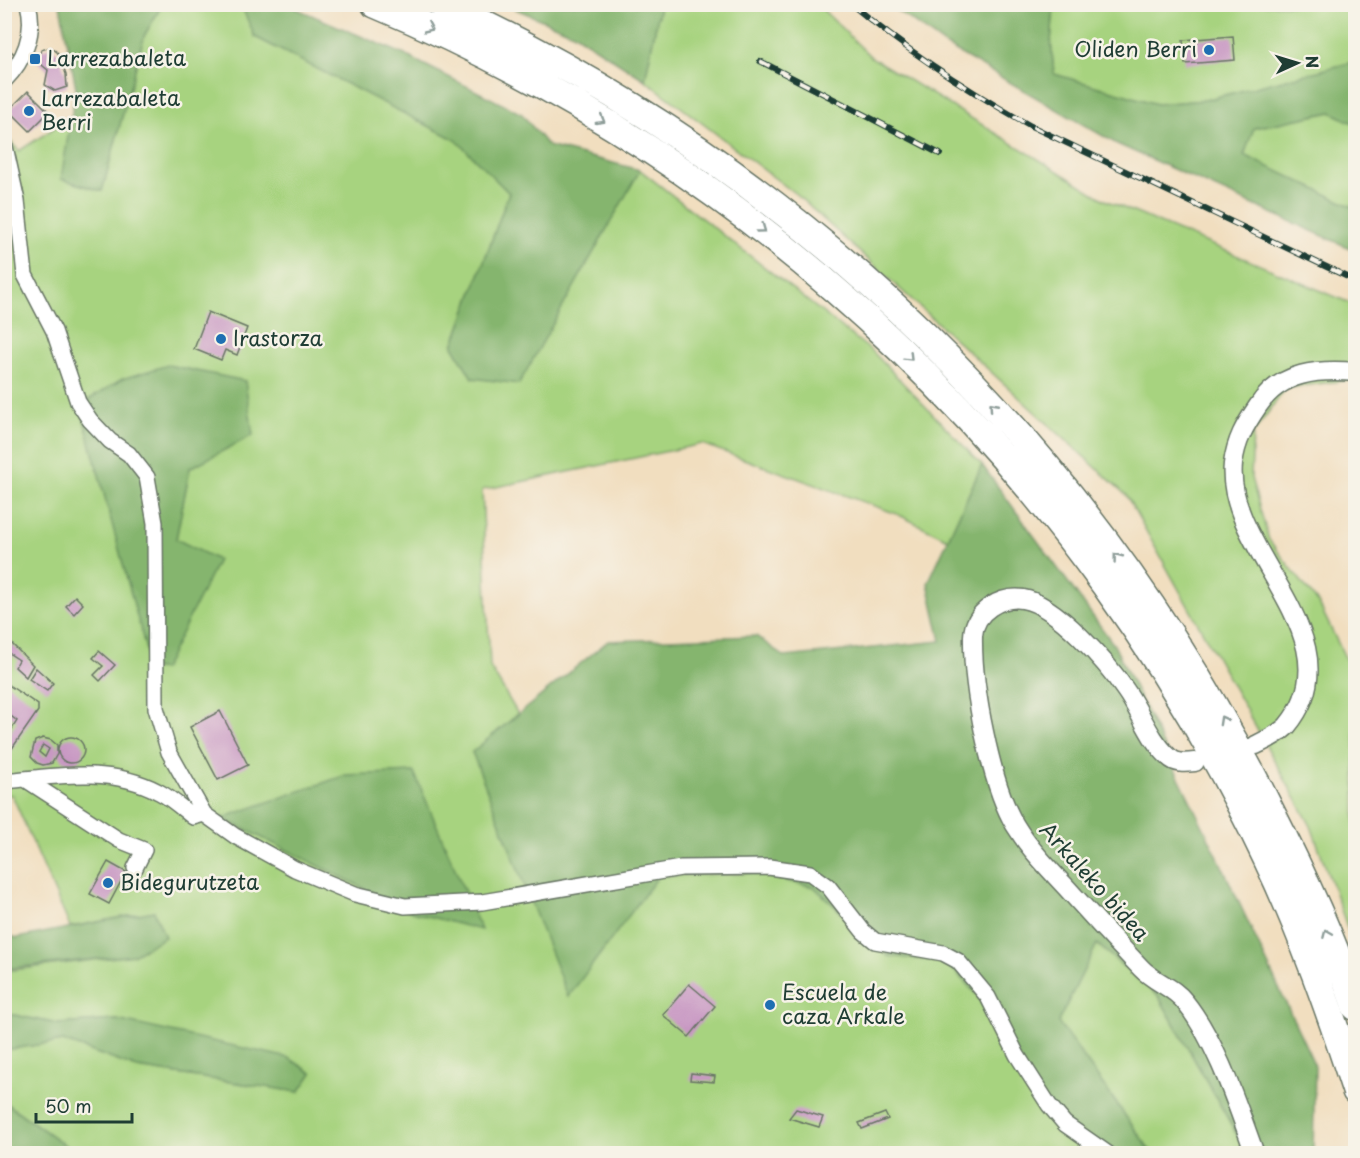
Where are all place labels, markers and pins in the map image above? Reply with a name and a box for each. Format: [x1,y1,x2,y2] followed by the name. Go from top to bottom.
[1074,32,1197,64] place label: Oliden Berri
[47,41,186,73] place label: Larrezabaleta
[1202,43,1216,57] marker: Oliden Berri
[28,52,42,66] marker: Larrezabaleta
[41,81,180,137] place label: Larrezabaleta Berri
[22,104,36,118] marker: Larrezabaleta Berri
[233,321,324,353] place label: Irastorza
[214,332,228,346] marker: Irastorza
[120,865,259,897] place label: Bidegurutzeta
[101,876,115,890] marker: Bidegurutzeta
[782,975,905,1031] place label: Escuela de caza Arkale
[763,998,777,1012] marker: Escuela de caza Arkale

